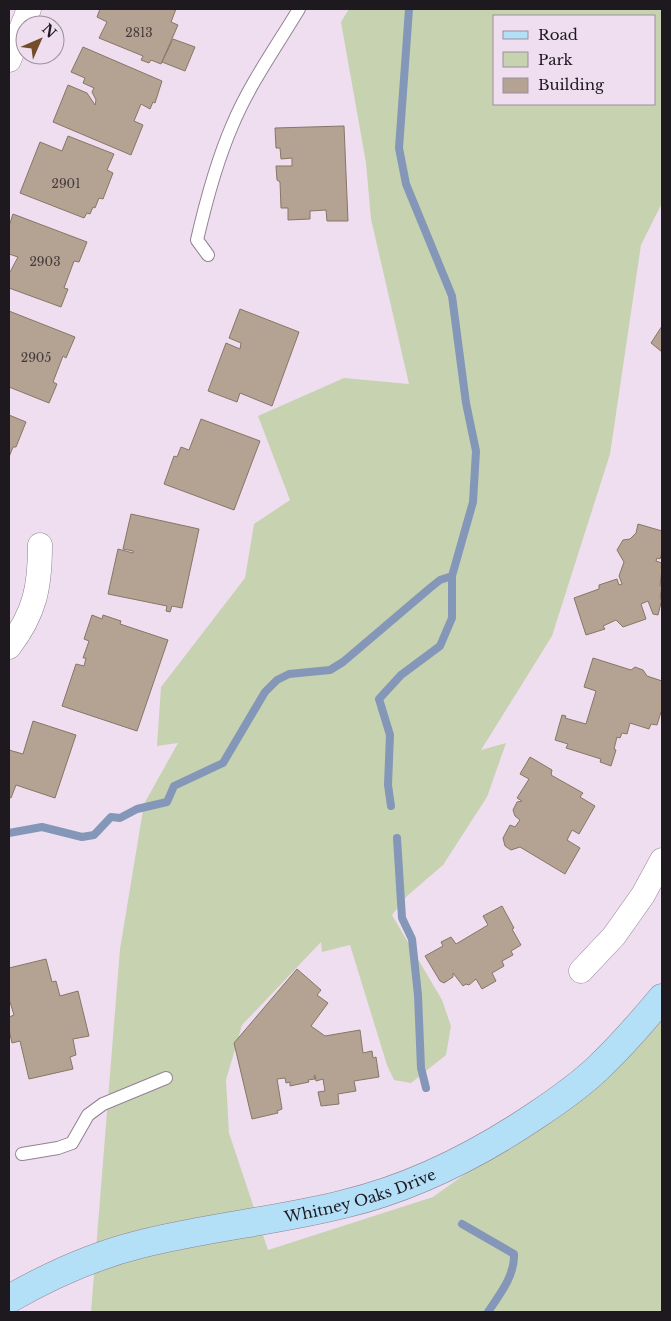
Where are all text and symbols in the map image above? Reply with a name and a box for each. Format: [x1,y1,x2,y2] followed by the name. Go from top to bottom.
[15,15,65,65] north arrow
[493,15,656,105] legend
[38,20,60,42] text: N
[125,25,153,40] house number: 2813
[538,25,578,44] text: Road
[538,50,574,69] text: Park
[538,75,605,94] text: Building
[51,176,81,191] house number: 2901
[29,254,61,269] house number: 2903
[21,350,51,365] house number: 2905
[282,1164,439,1226] street label: Whitney Oaks Drive

